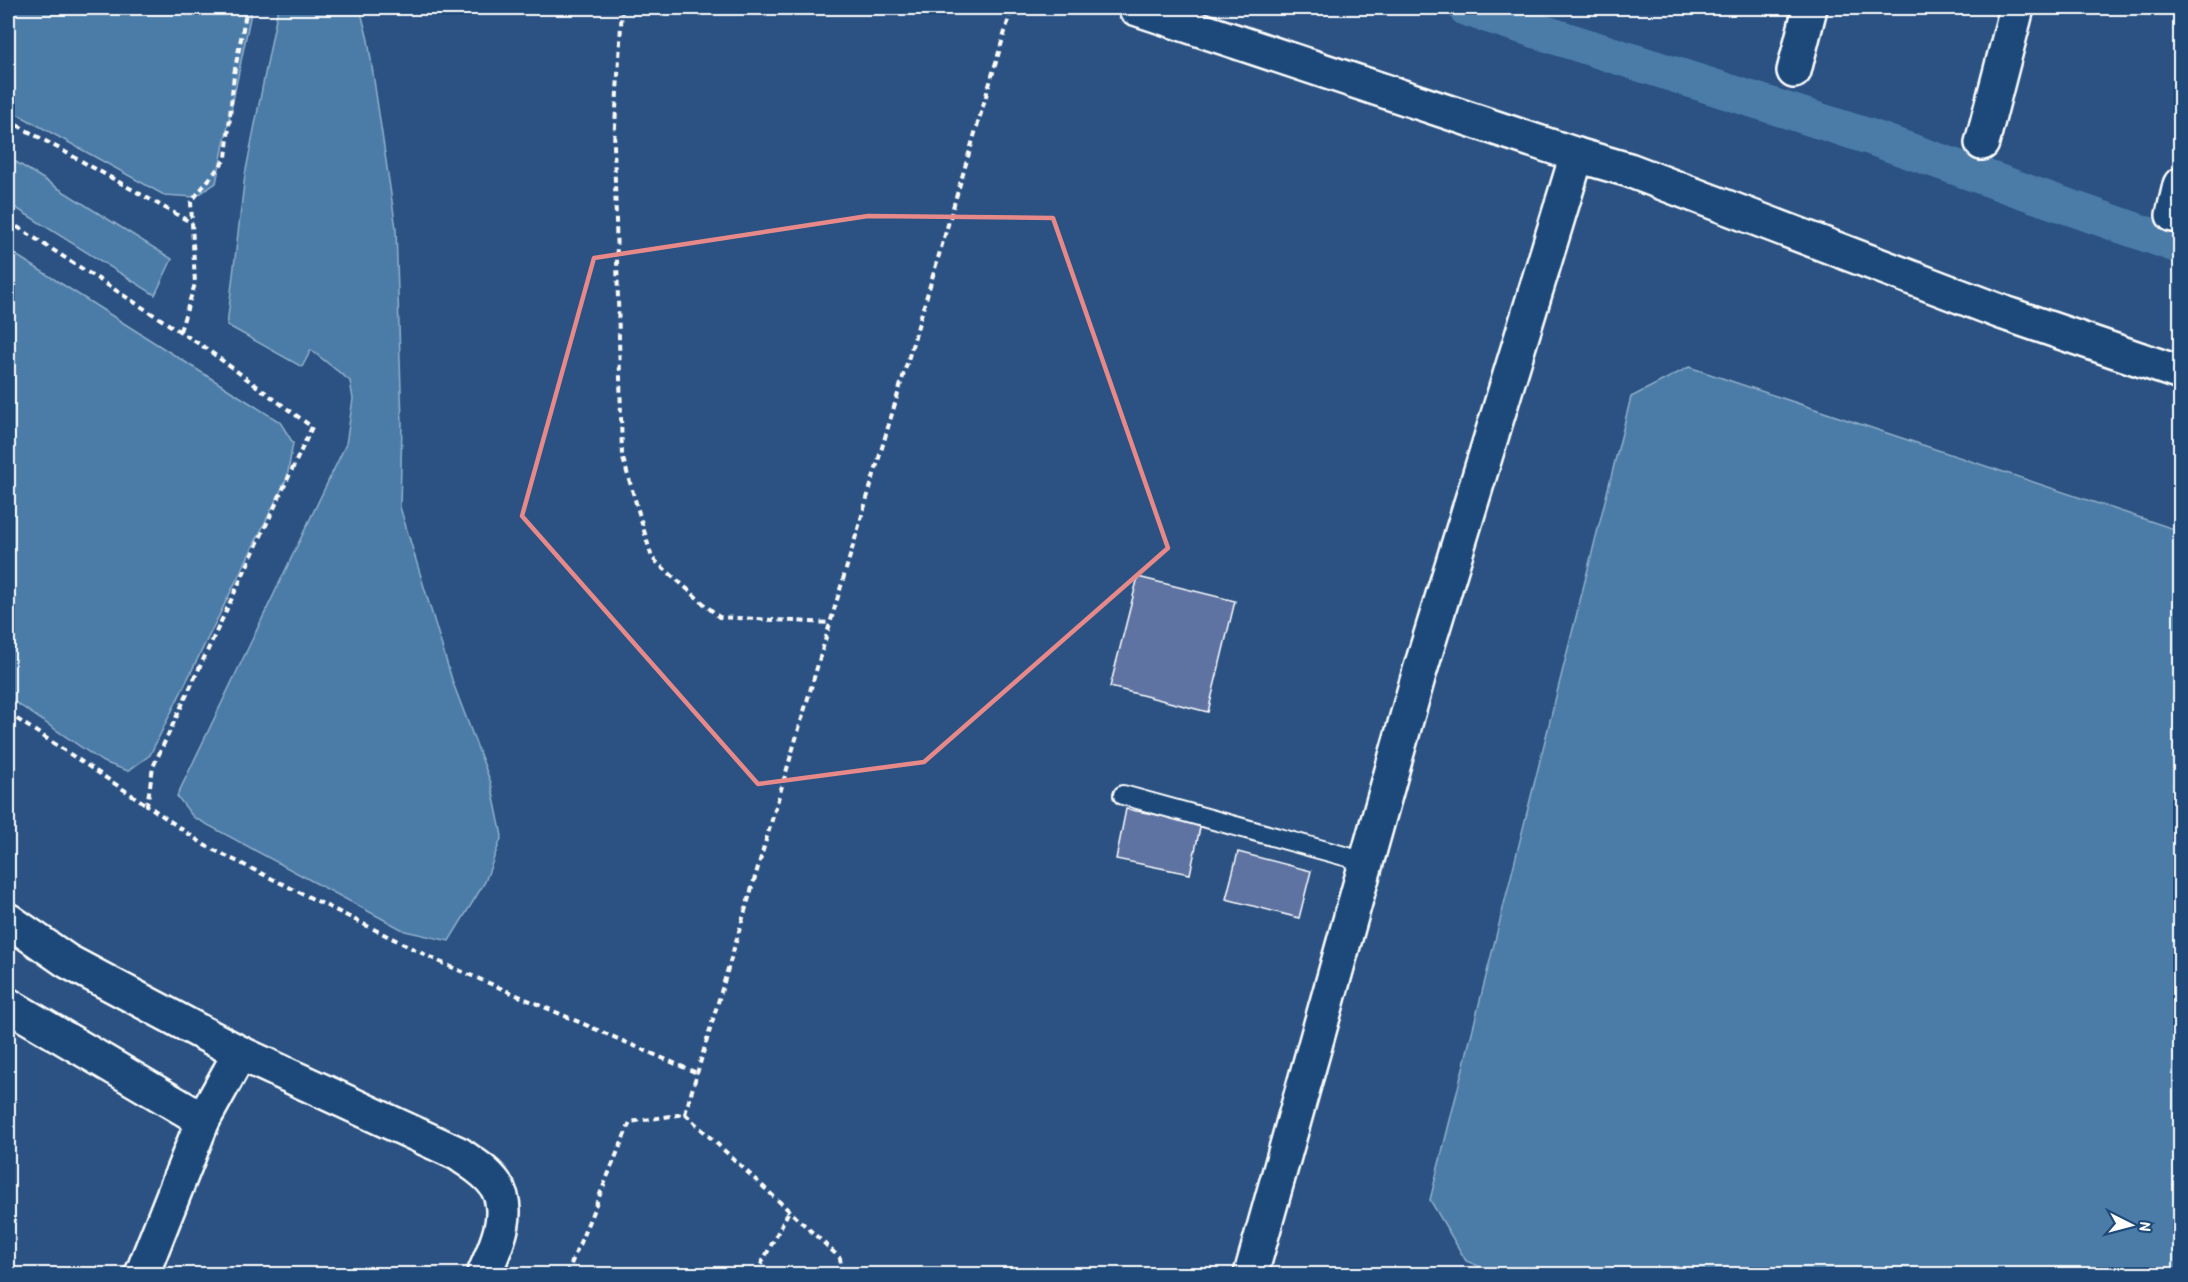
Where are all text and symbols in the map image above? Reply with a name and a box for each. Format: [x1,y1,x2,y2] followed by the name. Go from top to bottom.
[2101,1195,2161,1255] north arrow
[2134,1221,2157,1232] text: N

